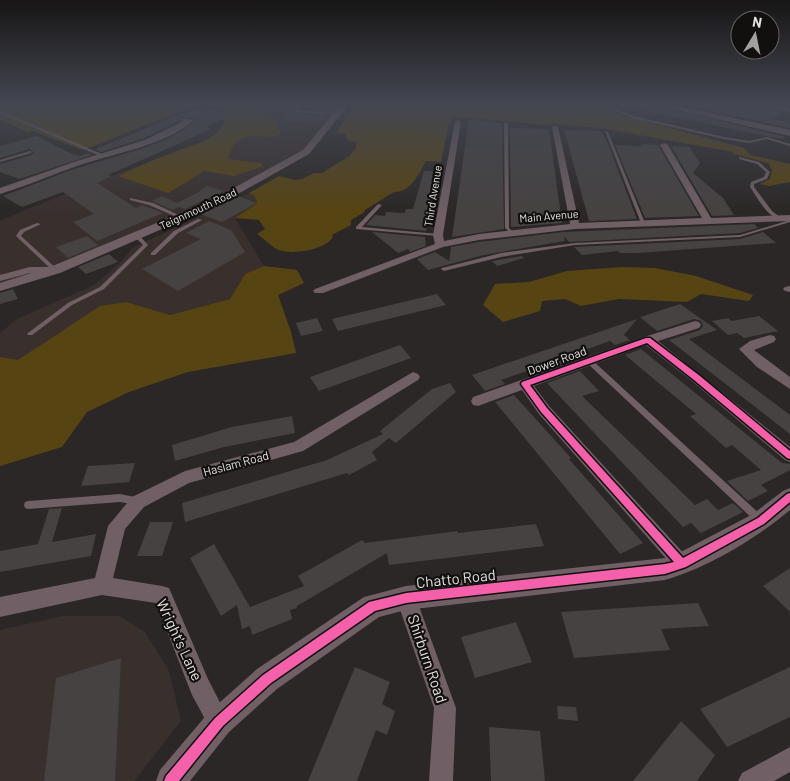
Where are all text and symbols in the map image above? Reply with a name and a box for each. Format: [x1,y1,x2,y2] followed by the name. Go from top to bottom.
[730,10,780,60] north arrow
[751,13,763,31] text: N
[421,164,444,228] street label: Third Avenue
[157,185,238,232] street label: Teignmouth Road
[519,206,579,225] street label: Main Avenue
[525,343,588,377] street label: Dower Road
[201,448,270,479] street label: Haslam Road
[415,565,497,591] street label: Chatto Road
[153,596,207,683] street label: Wright's Lane
[404,612,451,705] street label: Shirburn Road

